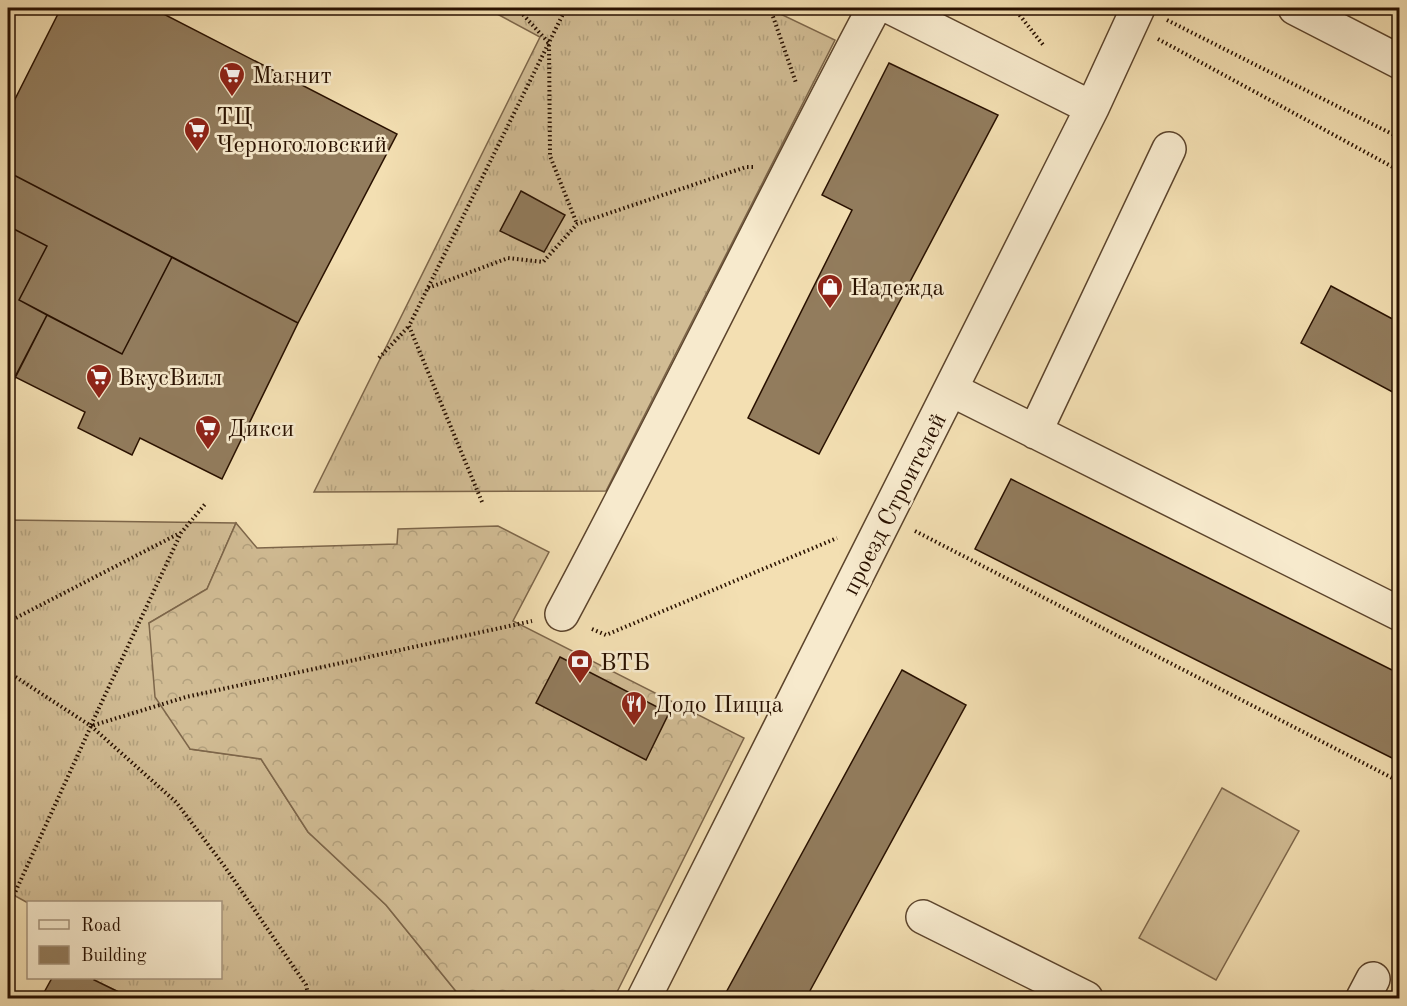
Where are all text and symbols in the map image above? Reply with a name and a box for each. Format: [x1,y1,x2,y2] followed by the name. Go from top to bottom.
[217,60,247,98] supermarket icon: Магнит
[252,65,332,89] place label: Магнит
[216,106,387,158] place label: ТЦ Черноголовский
[182,115,212,153] supermarket icon: ТЦ Черноголовский
[815,272,845,310] shop icon: Надежда
[850,277,945,301] place label: Надежда
[84,362,114,400] supermarket icon: ВкусВилл
[118,367,222,391] place label: ВкусВилл
[840,410,952,600] street label: проезд Строителей
[193,413,223,451] supermarket icon: Дикси
[228,418,294,442] place label: Дикси
[565,647,595,685] bank icon: ВТБ
[600,652,650,676] place label: ВТБ
[619,689,649,727] restaurant icon: Додо Пицца
[654,694,784,718] place label: Додо Пицца
[27,901,222,979] legend
[81,917,121,935] text: Road
[81,947,147,965] text: Building

